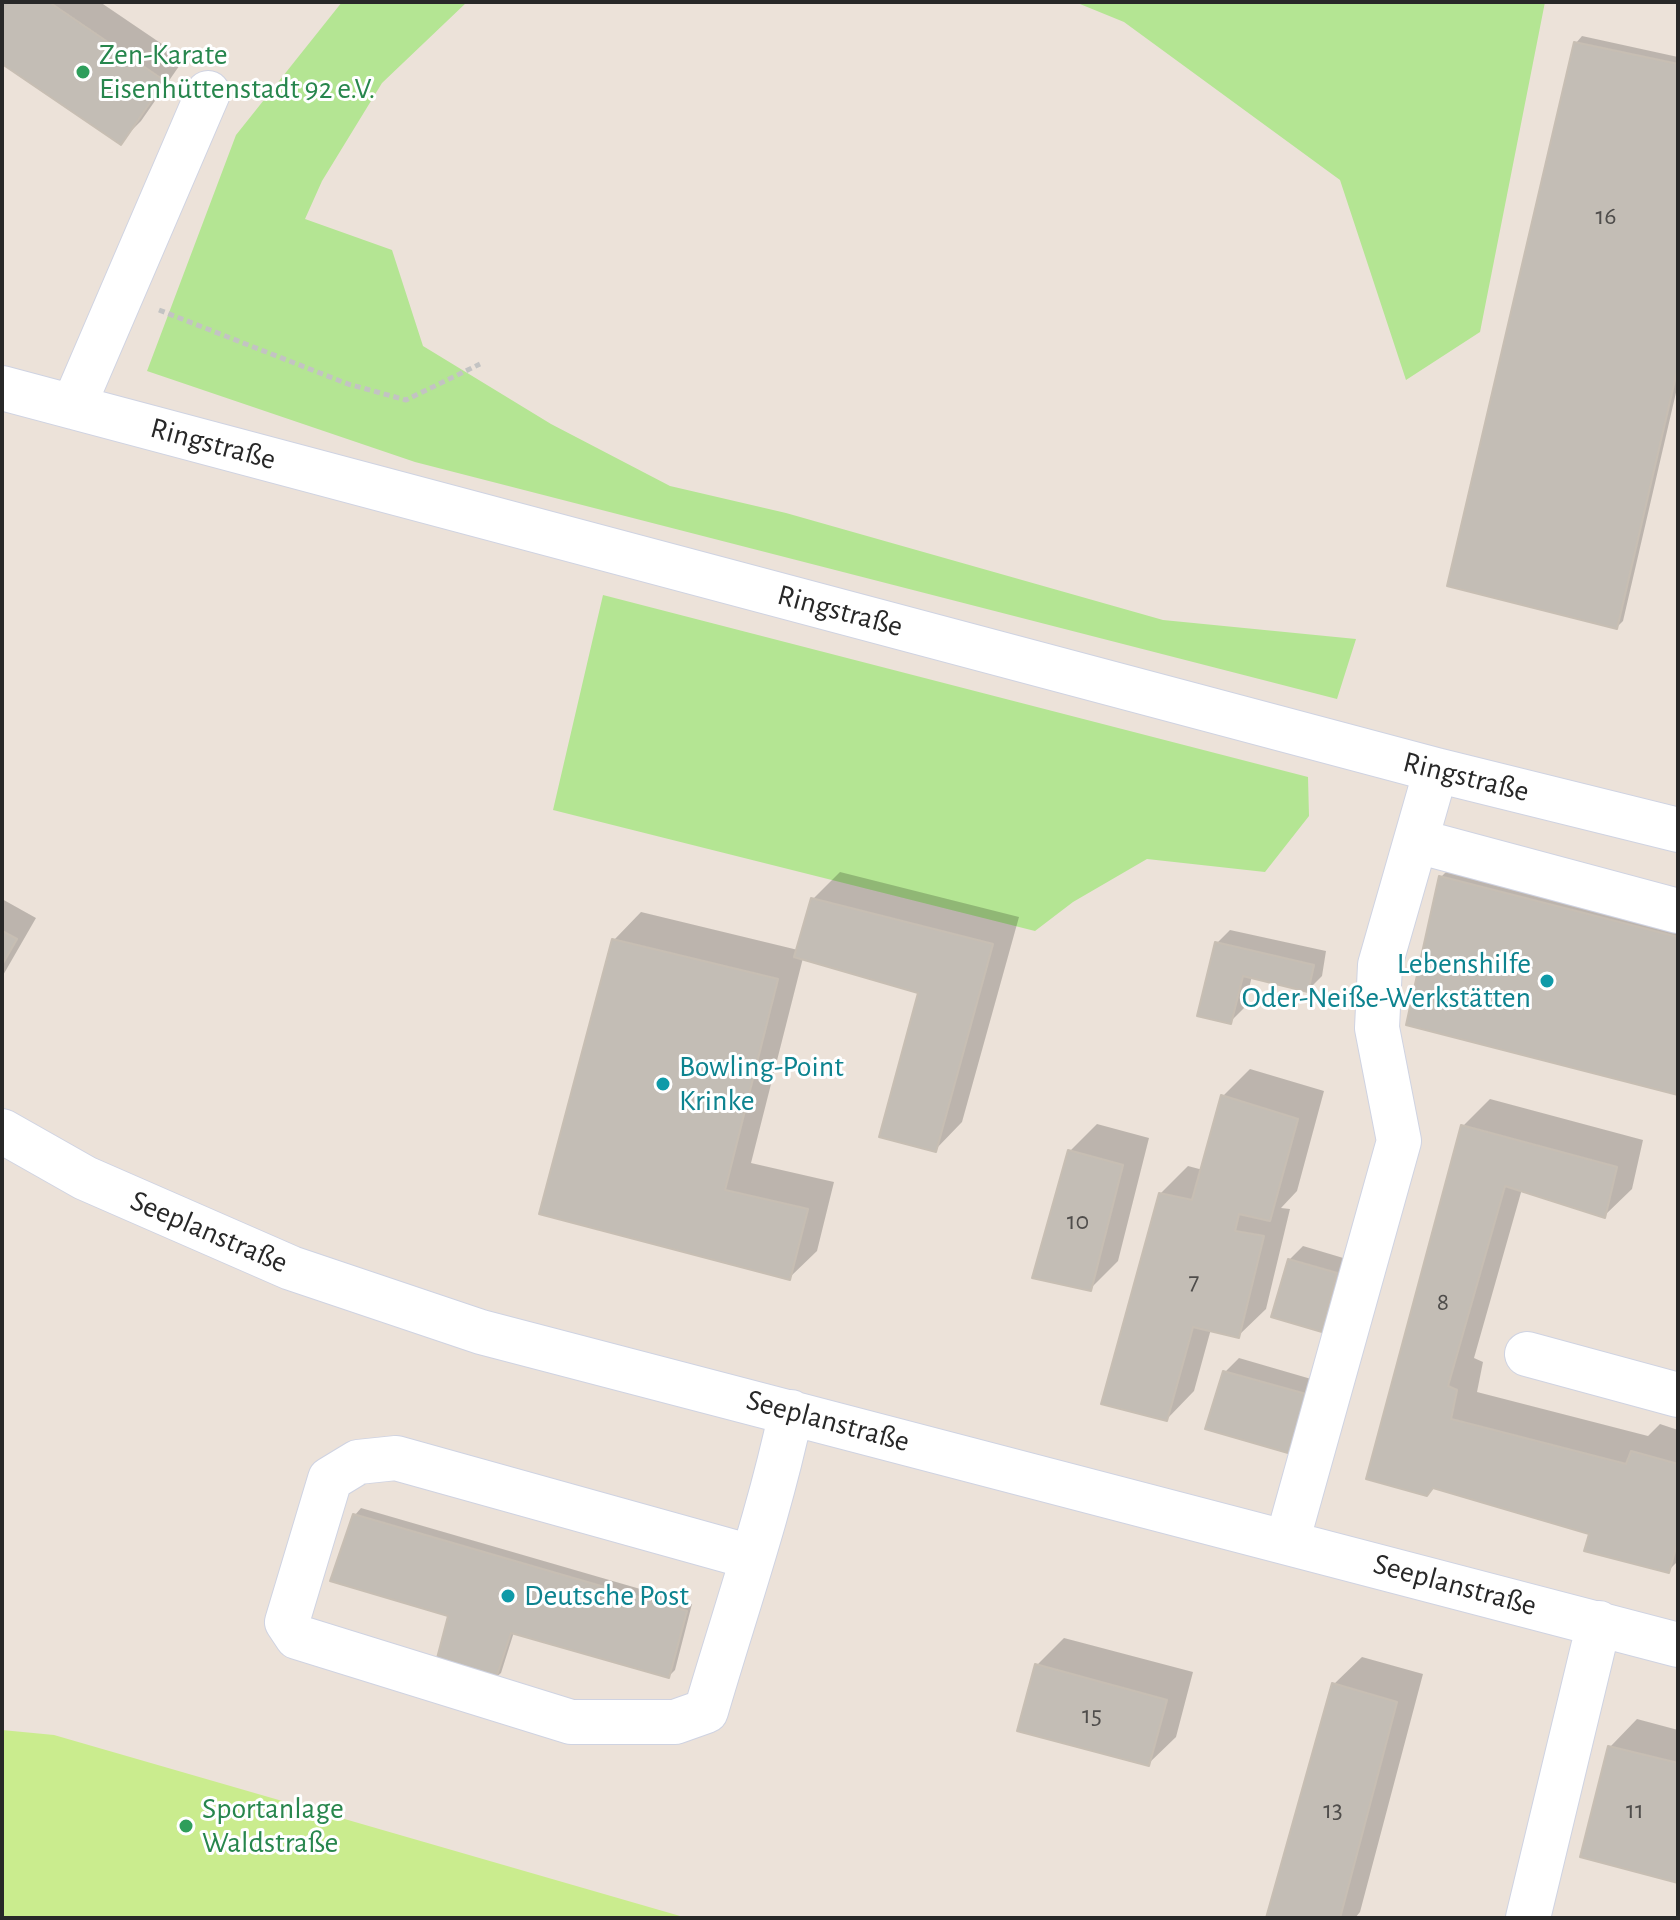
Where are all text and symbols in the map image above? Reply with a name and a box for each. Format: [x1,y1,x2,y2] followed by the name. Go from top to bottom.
[99,37,375,108] place label: Zen-Karate Eisenhüttenstadt 92 e.V.
[74,63,92,81] marker: Zen-Karate Eisenhüttenstadt 92 e.V.
[1595,200,1617,232] house number: 16
[146,410,280,478] street label: Ringstraße
[773,577,907,645] street label: Ringstraße
[1399,744,1533,810] street label: Ringstraße
[1242,946,1531,1016] place label: Lebenshilfe Oder-Neiße-Werkstätten
[1538,972,1556,990] marker: Lebenshilfe Oder-Neiße-Werkstätten
[679,1049,844,1120] place label: Bowling-Point Krinke
[654,1075,672,1093] marker: Bowling-Point Krinke
[125,1183,293,1281] street label: Seeplanstraße
[1067,1205,1089,1237] house number: 10
[1189,1265,1199,1297] house number: 7
[1437,1286,1449,1318] house number: 8
[743,1382,913,1460] street label: Seeplanstraße
[1370,1546,1540,1624] street label: Seeplanstraße
[524,1578,689,1614] place label: Deutsche Post
[499,1587,517,1605] marker: Deutsche Post
[1082,1699,1102,1731] house number: 15
[202,1791,344,1862] place label: Sportanlage Waldstraße
[1323,1794,1343,1826] house number: 13
[1626,1794,1644,1826] house number: 11
[177,1817,195,1835] marker: Sportanlage Waldstraße

